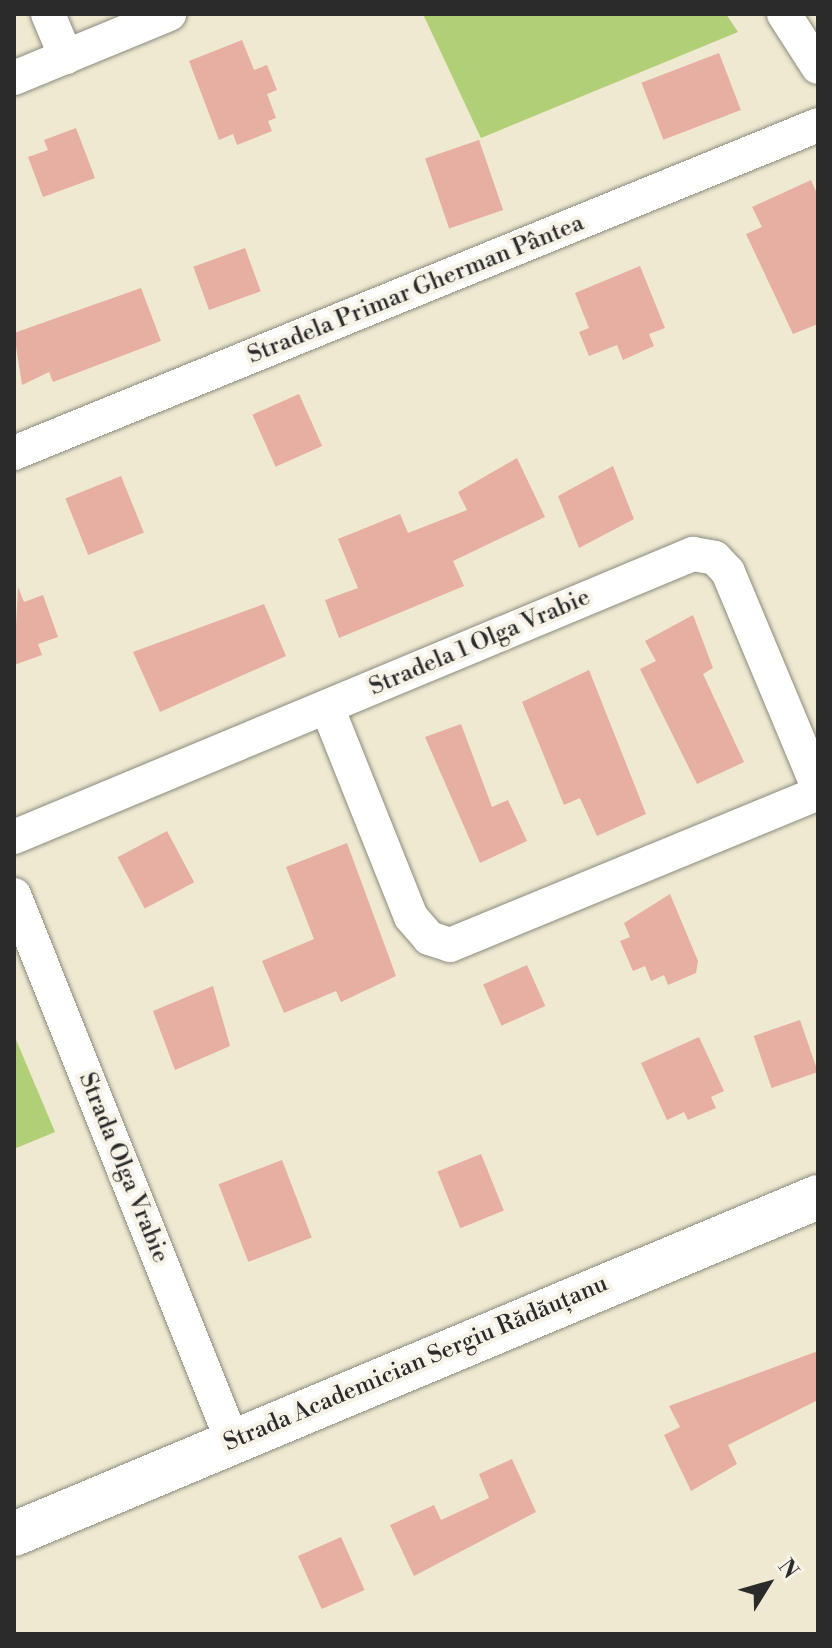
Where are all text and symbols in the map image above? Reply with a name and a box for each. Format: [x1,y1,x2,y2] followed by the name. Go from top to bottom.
[244,209,588,371] street label: Stradela Primar Gherman Pântea
[365,583,595,703] street label: Stradela 1 Olga Vrabie
[72,1069,174,1267] street label: Strada Olga Vrabie
[220,1270,612,1458] street label: Strada Academician Sergiu Rădăuțanu
[728,1544,808,1624] north arrow
[772,1554,804,1584] text: N

